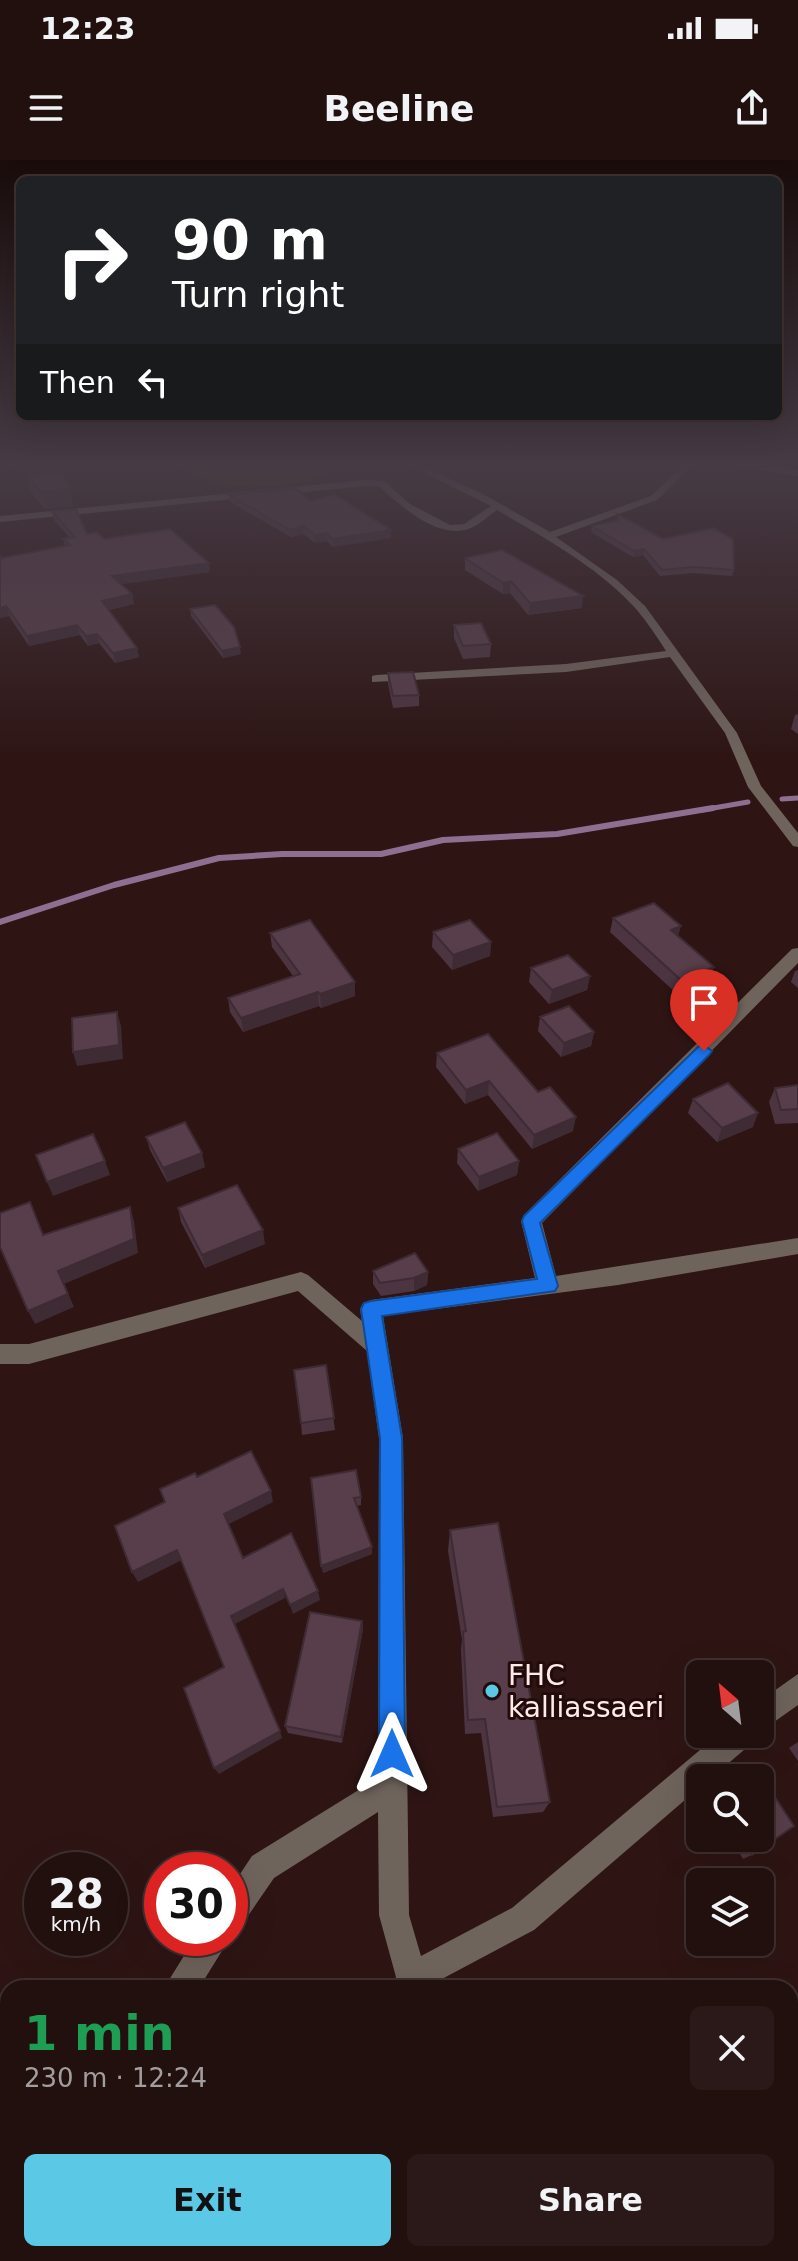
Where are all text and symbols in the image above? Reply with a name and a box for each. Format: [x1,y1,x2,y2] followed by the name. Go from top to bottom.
[40,11,136,46] text: 12:23
[24,86,68,130] icon: menu
[730,86,774,130] icon: share
[324,88,475,129] text: Beeline
[172,207,328,272] text: 90 m
[40,208,144,312] icon: right
[172,274,344,315] text: Turn right
[131,360,175,404] icon: left
[40,365,115,400] text: Then
[670,969,738,1051] pin
[682,981,726,1025] icon: arrive
[508,1659,664,1724] place label: FHC kalliassaeri
[686,1660,774,1748] north arrow
[686,1660,774,1956] map controls
[483,1682,501,1700] marker: FHC kalliassaeri
[350,1712,434,1796] position arrow
[686,1764,774,1852] button: search
[144,1852,248,1956] speed limit sign: 30
[686,1868,774,1956] button: layers
[48,1871,104,1917] text: 28
[51,1912,101,1936] text: km/h
[24,2005,175,2061] text: 1 min
[690,2006,774,2090] button: close
[24,2063,207,2093] text: 230 m · 12:24
[24,2154,391,2246] button: Exit
[407,2154,774,2246] button: Share

